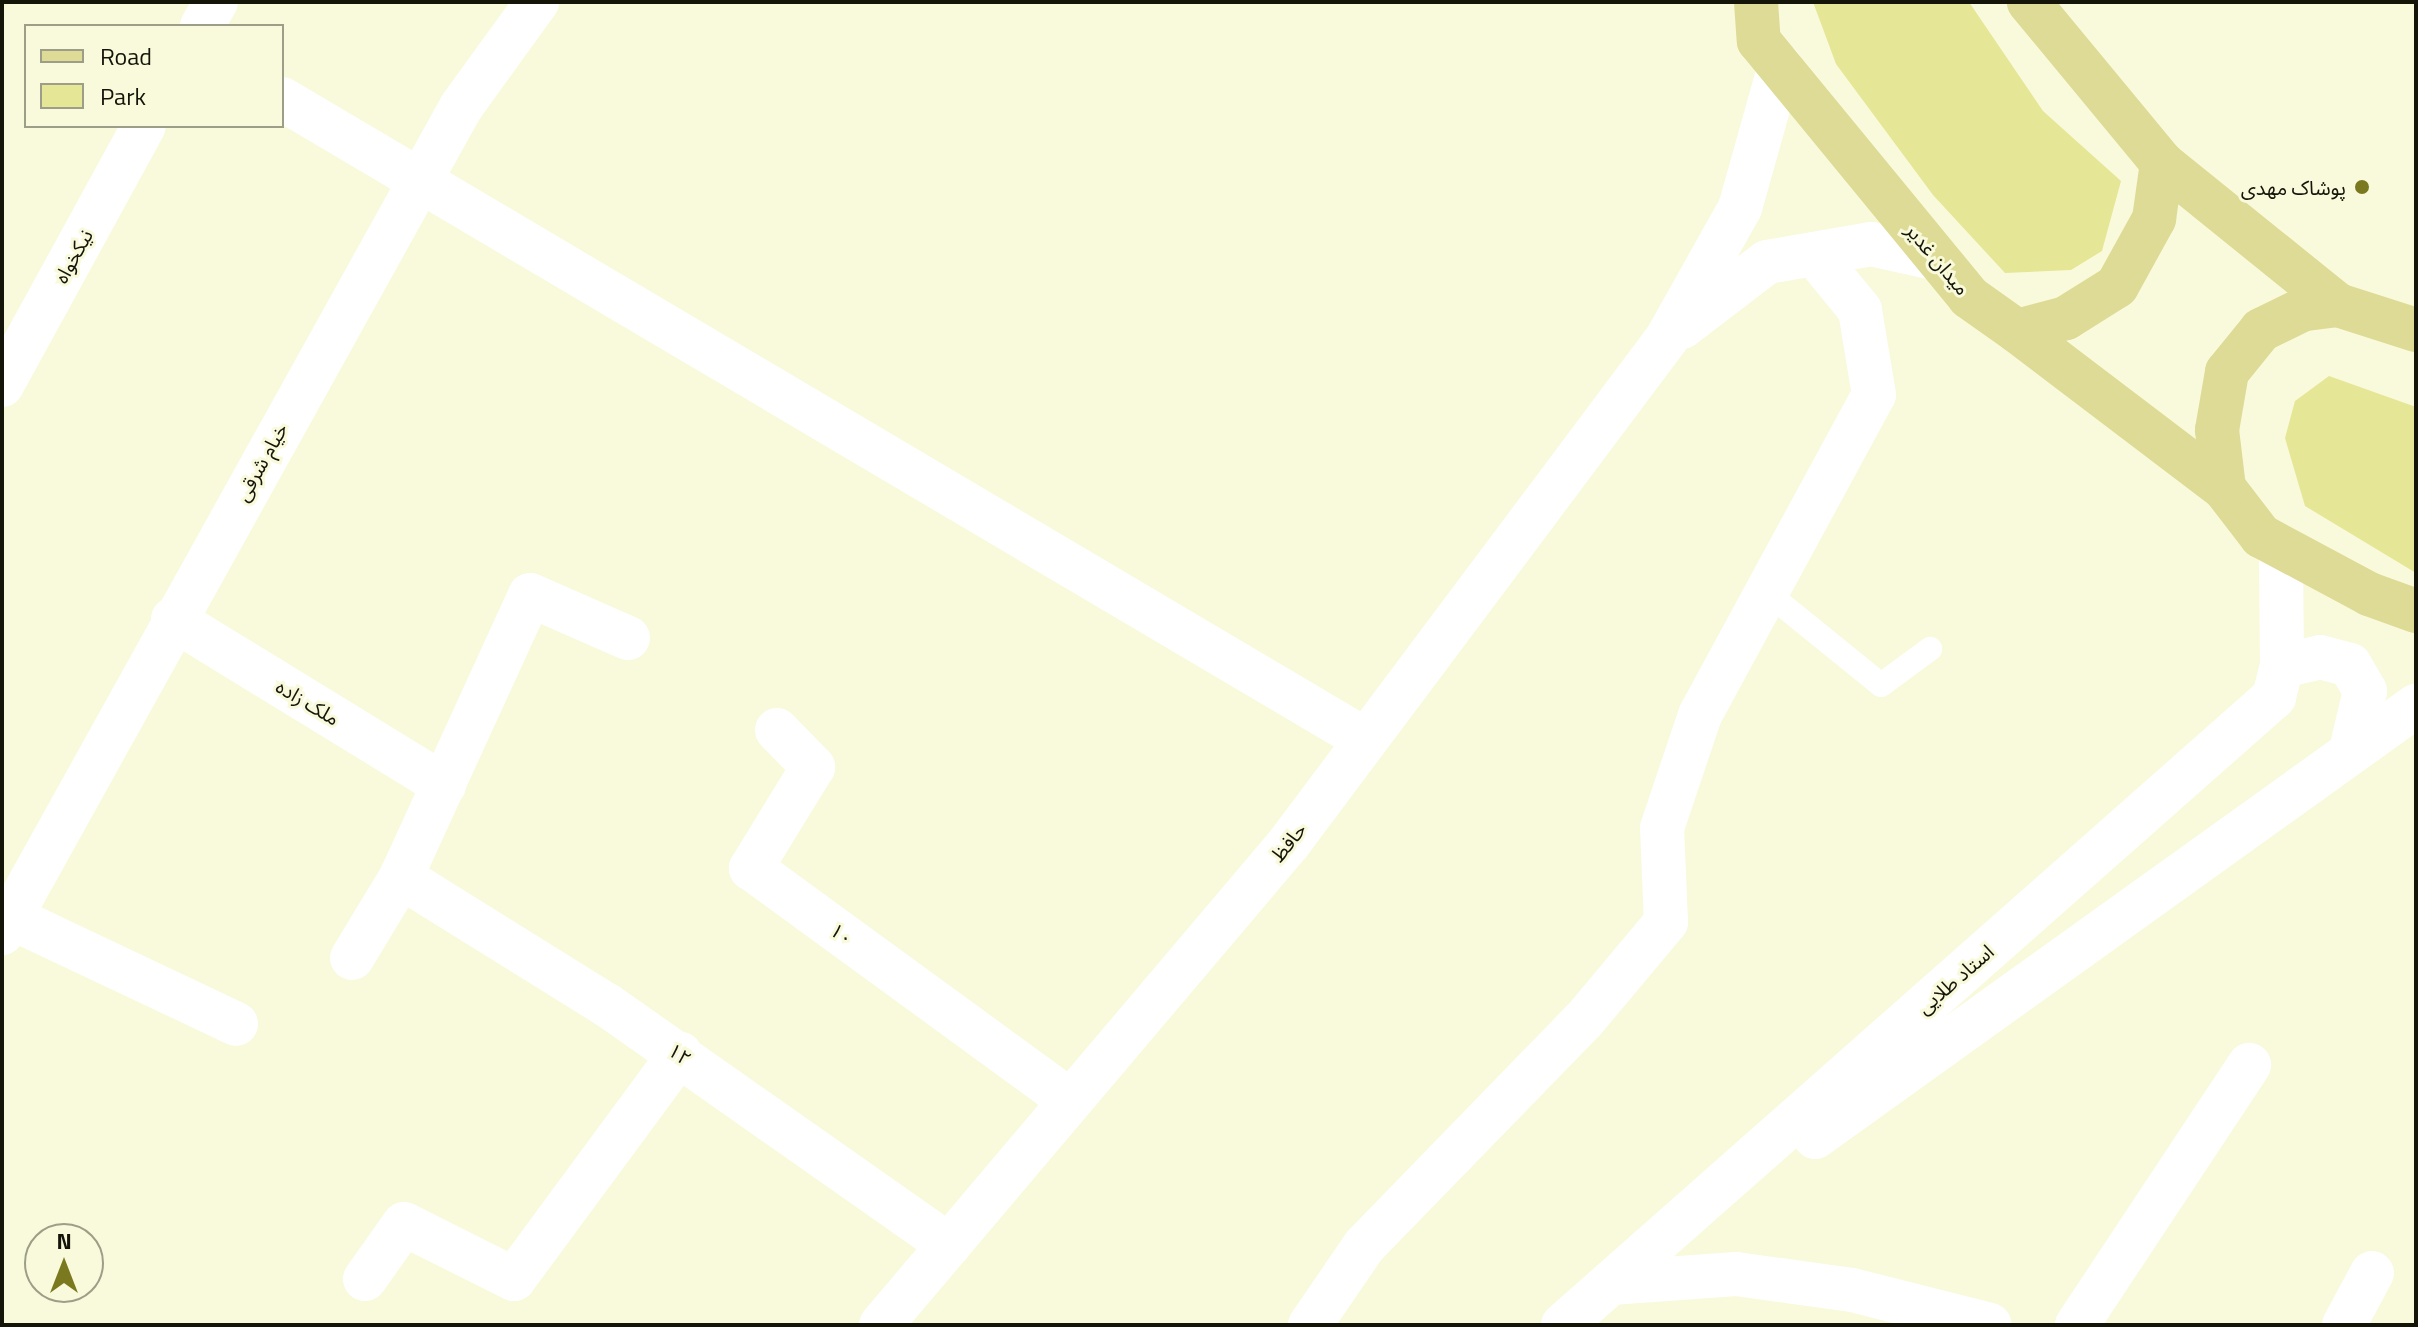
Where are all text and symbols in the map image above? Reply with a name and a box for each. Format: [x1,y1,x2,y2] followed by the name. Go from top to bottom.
[24,24,284,128] legend
[100,38,152,74] text: Road
[100,78,146,114] text: Park
[2241,175,2346,199] place label: پوشاک مهدی
[2353,178,2371,196] marker: پوشاک مهدی
[1901,218,1975,300] street label: میدان غدیر
[48,225,98,287] street label: نیکخواه
[230,419,292,505] street label: خیام شرقی
[272,674,344,730] street label: ملک زاده
[1265,818,1311,866] street label: حافظ
[826,918,858,950] street label: ۱۰
[1912,939,1998,1019] street label: استاد طلایی
[664,1038,696,1070] street label: ۱۲
[24,1223,104,1303] north arrow
[56,1224,72,1258] text: N

